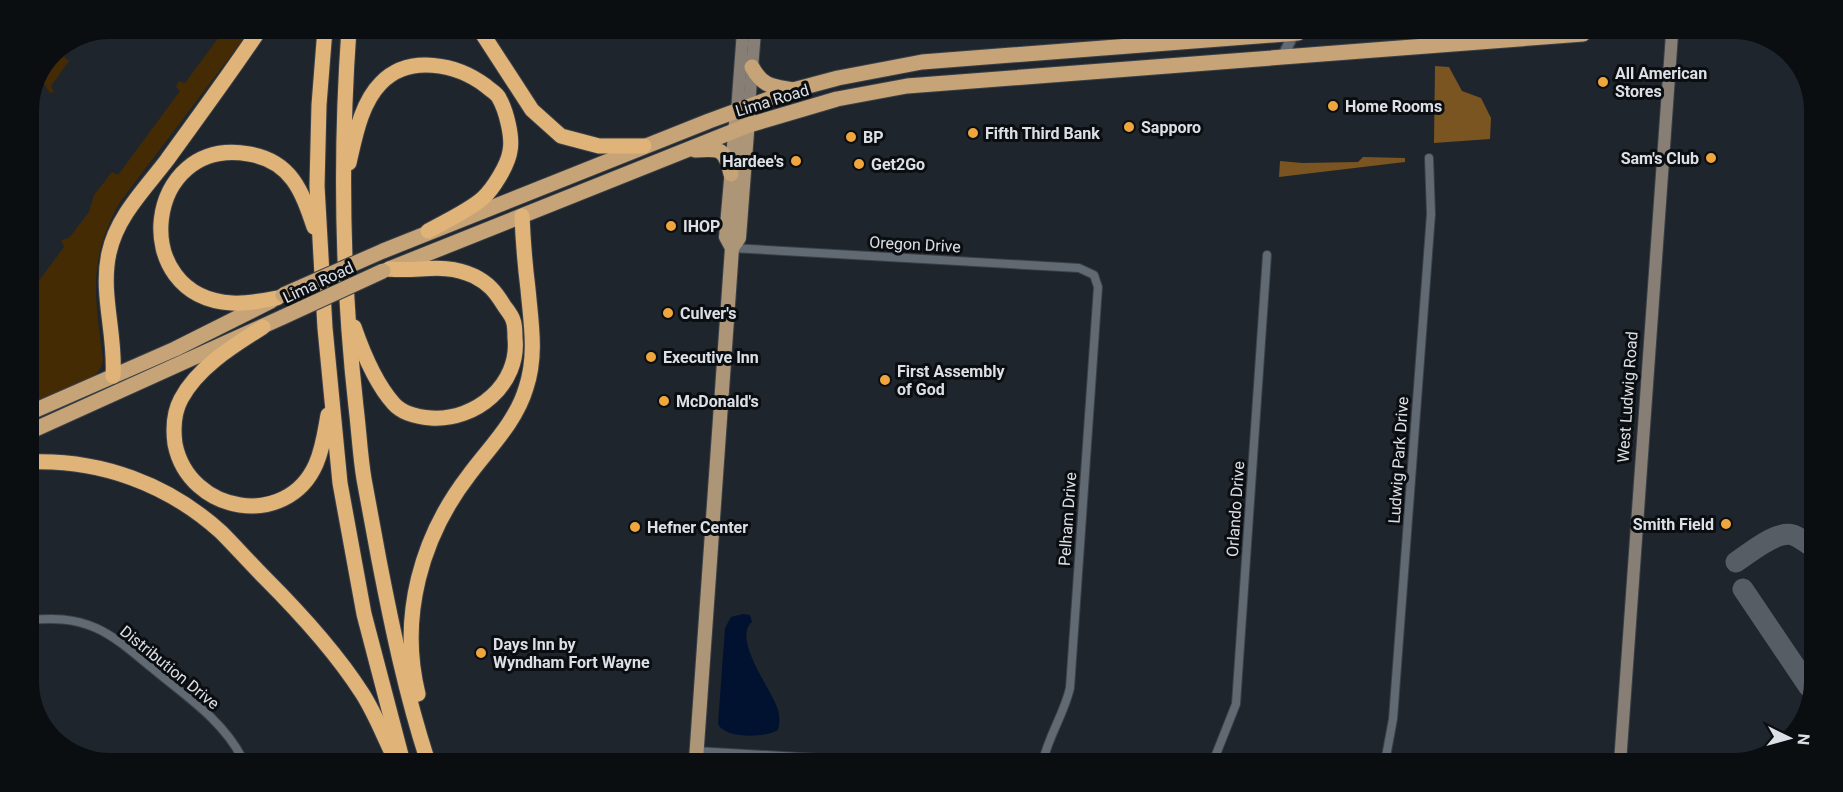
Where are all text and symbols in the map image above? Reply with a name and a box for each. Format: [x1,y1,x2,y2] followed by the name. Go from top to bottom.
[1615,64,1707,101] place label: All American Stores
[1596,75,1610,89] marker: All American Stores
[733,80,811,121] street label: Lima Road
[1345,97,1442,116] place label: Home Rooms
[1326,99,1340,113] marker: Home Rooms
[1141,118,1201,137] place label: Sapporo
[1122,120,1136,134] marker: Sapporo
[985,124,1100,143] place label: Fifth Third Bank
[966,126,980,140] marker: Fifth Third Bank
[863,128,884,147] place label: BP
[844,130,858,144] marker: BP
[1621,149,1699,168] place label: Sam's Club
[1704,151,1718,165] marker: Sam's Club
[722,152,784,171] place label: Hardee's
[789,154,803,168] marker: Hardee's
[871,155,925,174] place label: Get2Go
[852,157,866,171] marker: Get2Go
[683,217,720,236] place label: IHOP
[664,219,678,233] marker: IHOP
[869,233,961,256] street label: Oregon Drive
[280,258,357,307] street label: Lima Road
[680,304,736,323] place label: Culver's
[661,306,675,320] marker: Culver's
[1613,331,1642,463] street label: West Ludwig Road
[663,348,759,367] place label: Executive Inn
[644,350,658,364] marker: Executive Inn
[897,362,1005,399] place label: First Assembly of God
[878,373,892,387] marker: First Assembly of God
[676,392,759,411] place label: McDonald's
[657,394,671,408] marker: McDonald's
[1385,396,1412,524] street label: Ludwig Park Drive
[1223,461,1248,558] street label: Orlando Drive
[1055,472,1080,566] street label: Pelham Drive
[1633,515,1714,534] place label: Smith Field
[1719,517,1733,531] marker: Smith Field
[647,518,748,537] place label: Hefner Center
[628,520,642,534] marker: Hefner Center
[116,622,223,713] street label: Distribution Drive
[493,635,650,672] place label: Days Inn by Wyndham Fort Wayne
[474,646,488,660] marker: Days Inn by Wyndham Fort Wayne
[1759,708,1819,768] north arrow
[1793,733,1813,746] text: N

